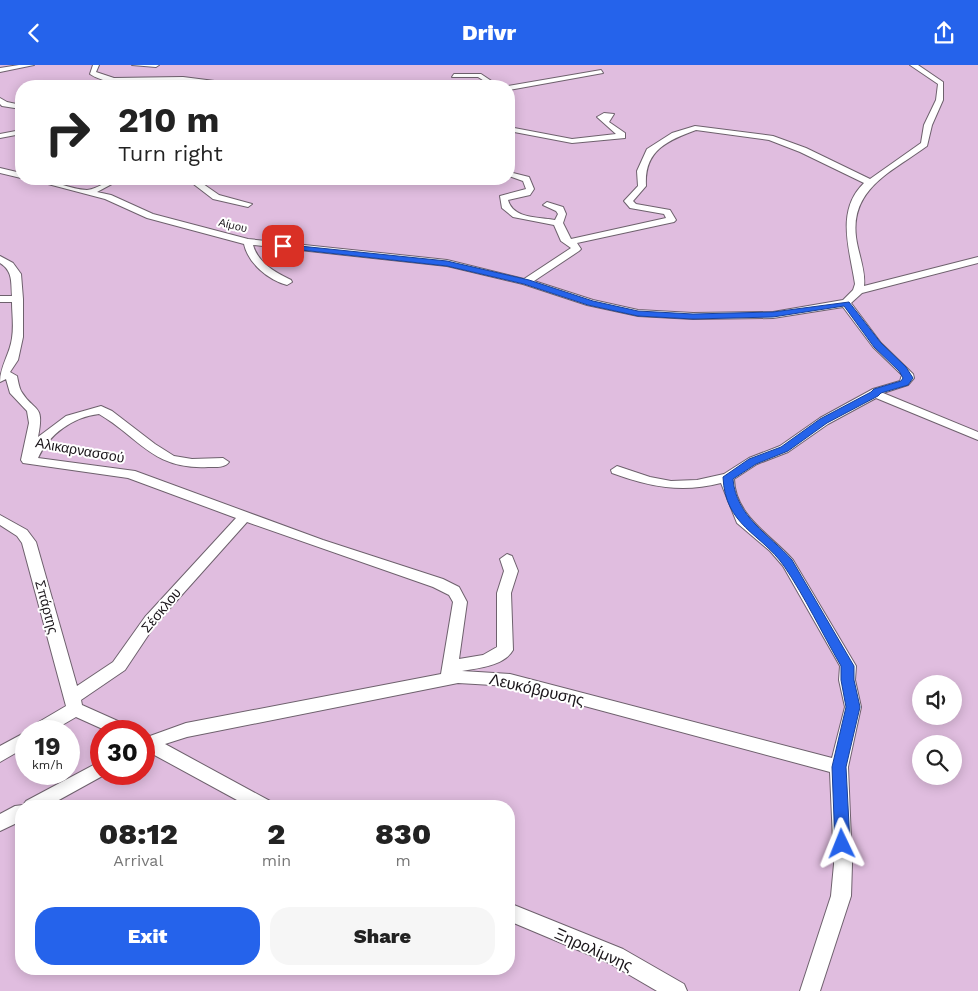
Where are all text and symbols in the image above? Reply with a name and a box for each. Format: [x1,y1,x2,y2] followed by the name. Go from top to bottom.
[20,19,48,47] icon: back
[930,19,958,47] icon: share
[462,20,516,45] text: Drivr
[118,99,219,141] text: 210 m
[35,100,100,165] icon: right
[118,141,223,166] text: Turn right
[217,216,248,235] street label: Αίμου
[262,225,304,267] pin
[269,232,297,260] icon: arrive
[34,434,126,466] street label: Αλικαρνασσού
[32,578,62,636] street label: Σπάρτης
[138,585,184,635] street label: Σέσκλου
[488,669,586,710] street label: Λευκόβρυσης
[912,675,962,785] map controls
[912,675,962,725] button: sound
[90,720,155,785] speed limit sign: 30
[34,732,61,761] text: 19
[912,735,962,785] button: search
[32,758,63,772] text: km/h
[99,816,178,851] text: 08:12
[267,816,285,851] text: 2
[375,816,431,851] text: 830
[815,817,867,869] position arrow
[113,851,163,870] text: Arrival
[262,851,291,870] text: min
[395,851,411,870] text: m
[35,907,260,965] button: Exit
[270,907,495,965] button: Share
[552,924,636,975] street label: Ξηρολίμνης

